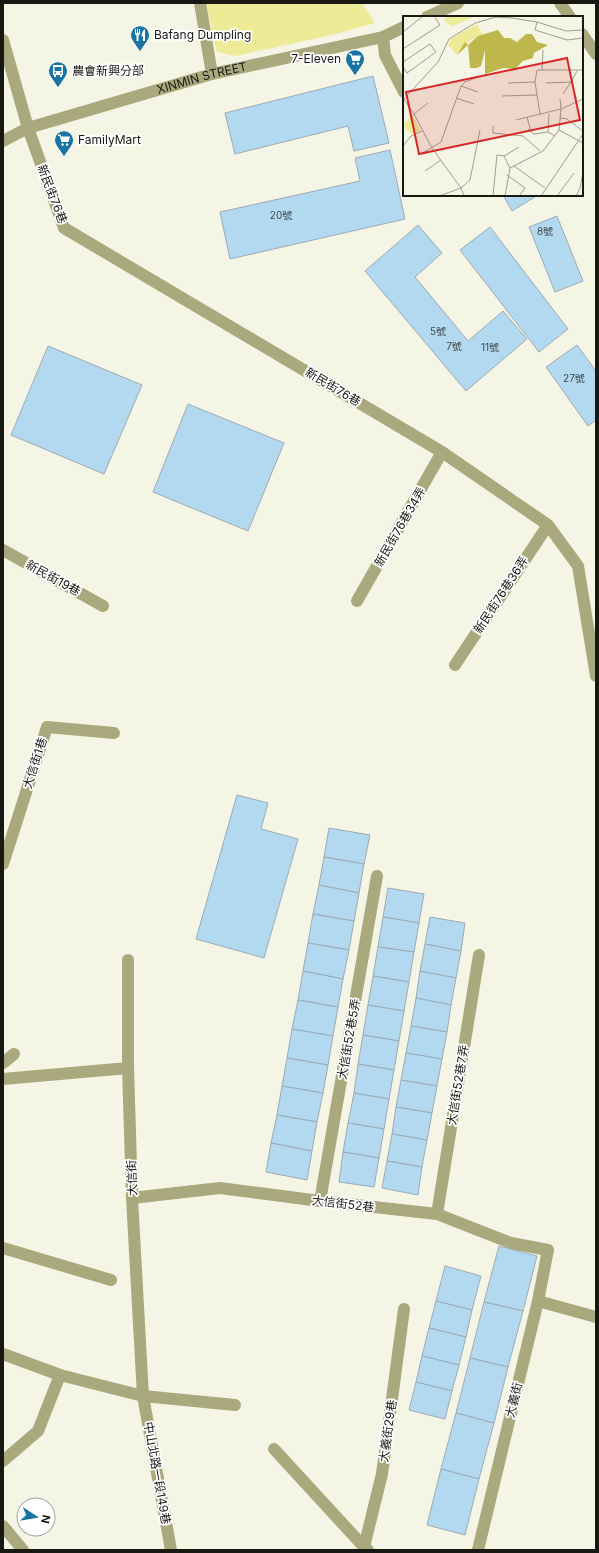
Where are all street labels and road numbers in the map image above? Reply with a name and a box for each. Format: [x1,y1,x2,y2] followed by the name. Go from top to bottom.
[155,59,248,97] street label: XINMIN STREET
[34,162,71,225] street label: 新民街76巷
[303,364,364,409] street label: 新民街76巷
[371,484,428,569] street label: 新民街76巷34弄
[470,553,531,636] street label: 新民街76巷36弄
[23,556,83,599] street label: 新民街19巷
[19,735,50,790] street label: 大信街1巷
[334,997,363,1081] street label: 大信街52巷5弄
[444,1044,471,1126] street label: 大信街52巷7弄
[123,1160,140,1196] street label: 大信街
[311,1192,375,1215] street label: 大信街52巷
[502,1381,525,1419] street label: 大義街
[376,1399,399,1463] street label: 大義街29巷
[141,1420,174,1525] street label: 中山北路一段149巷

